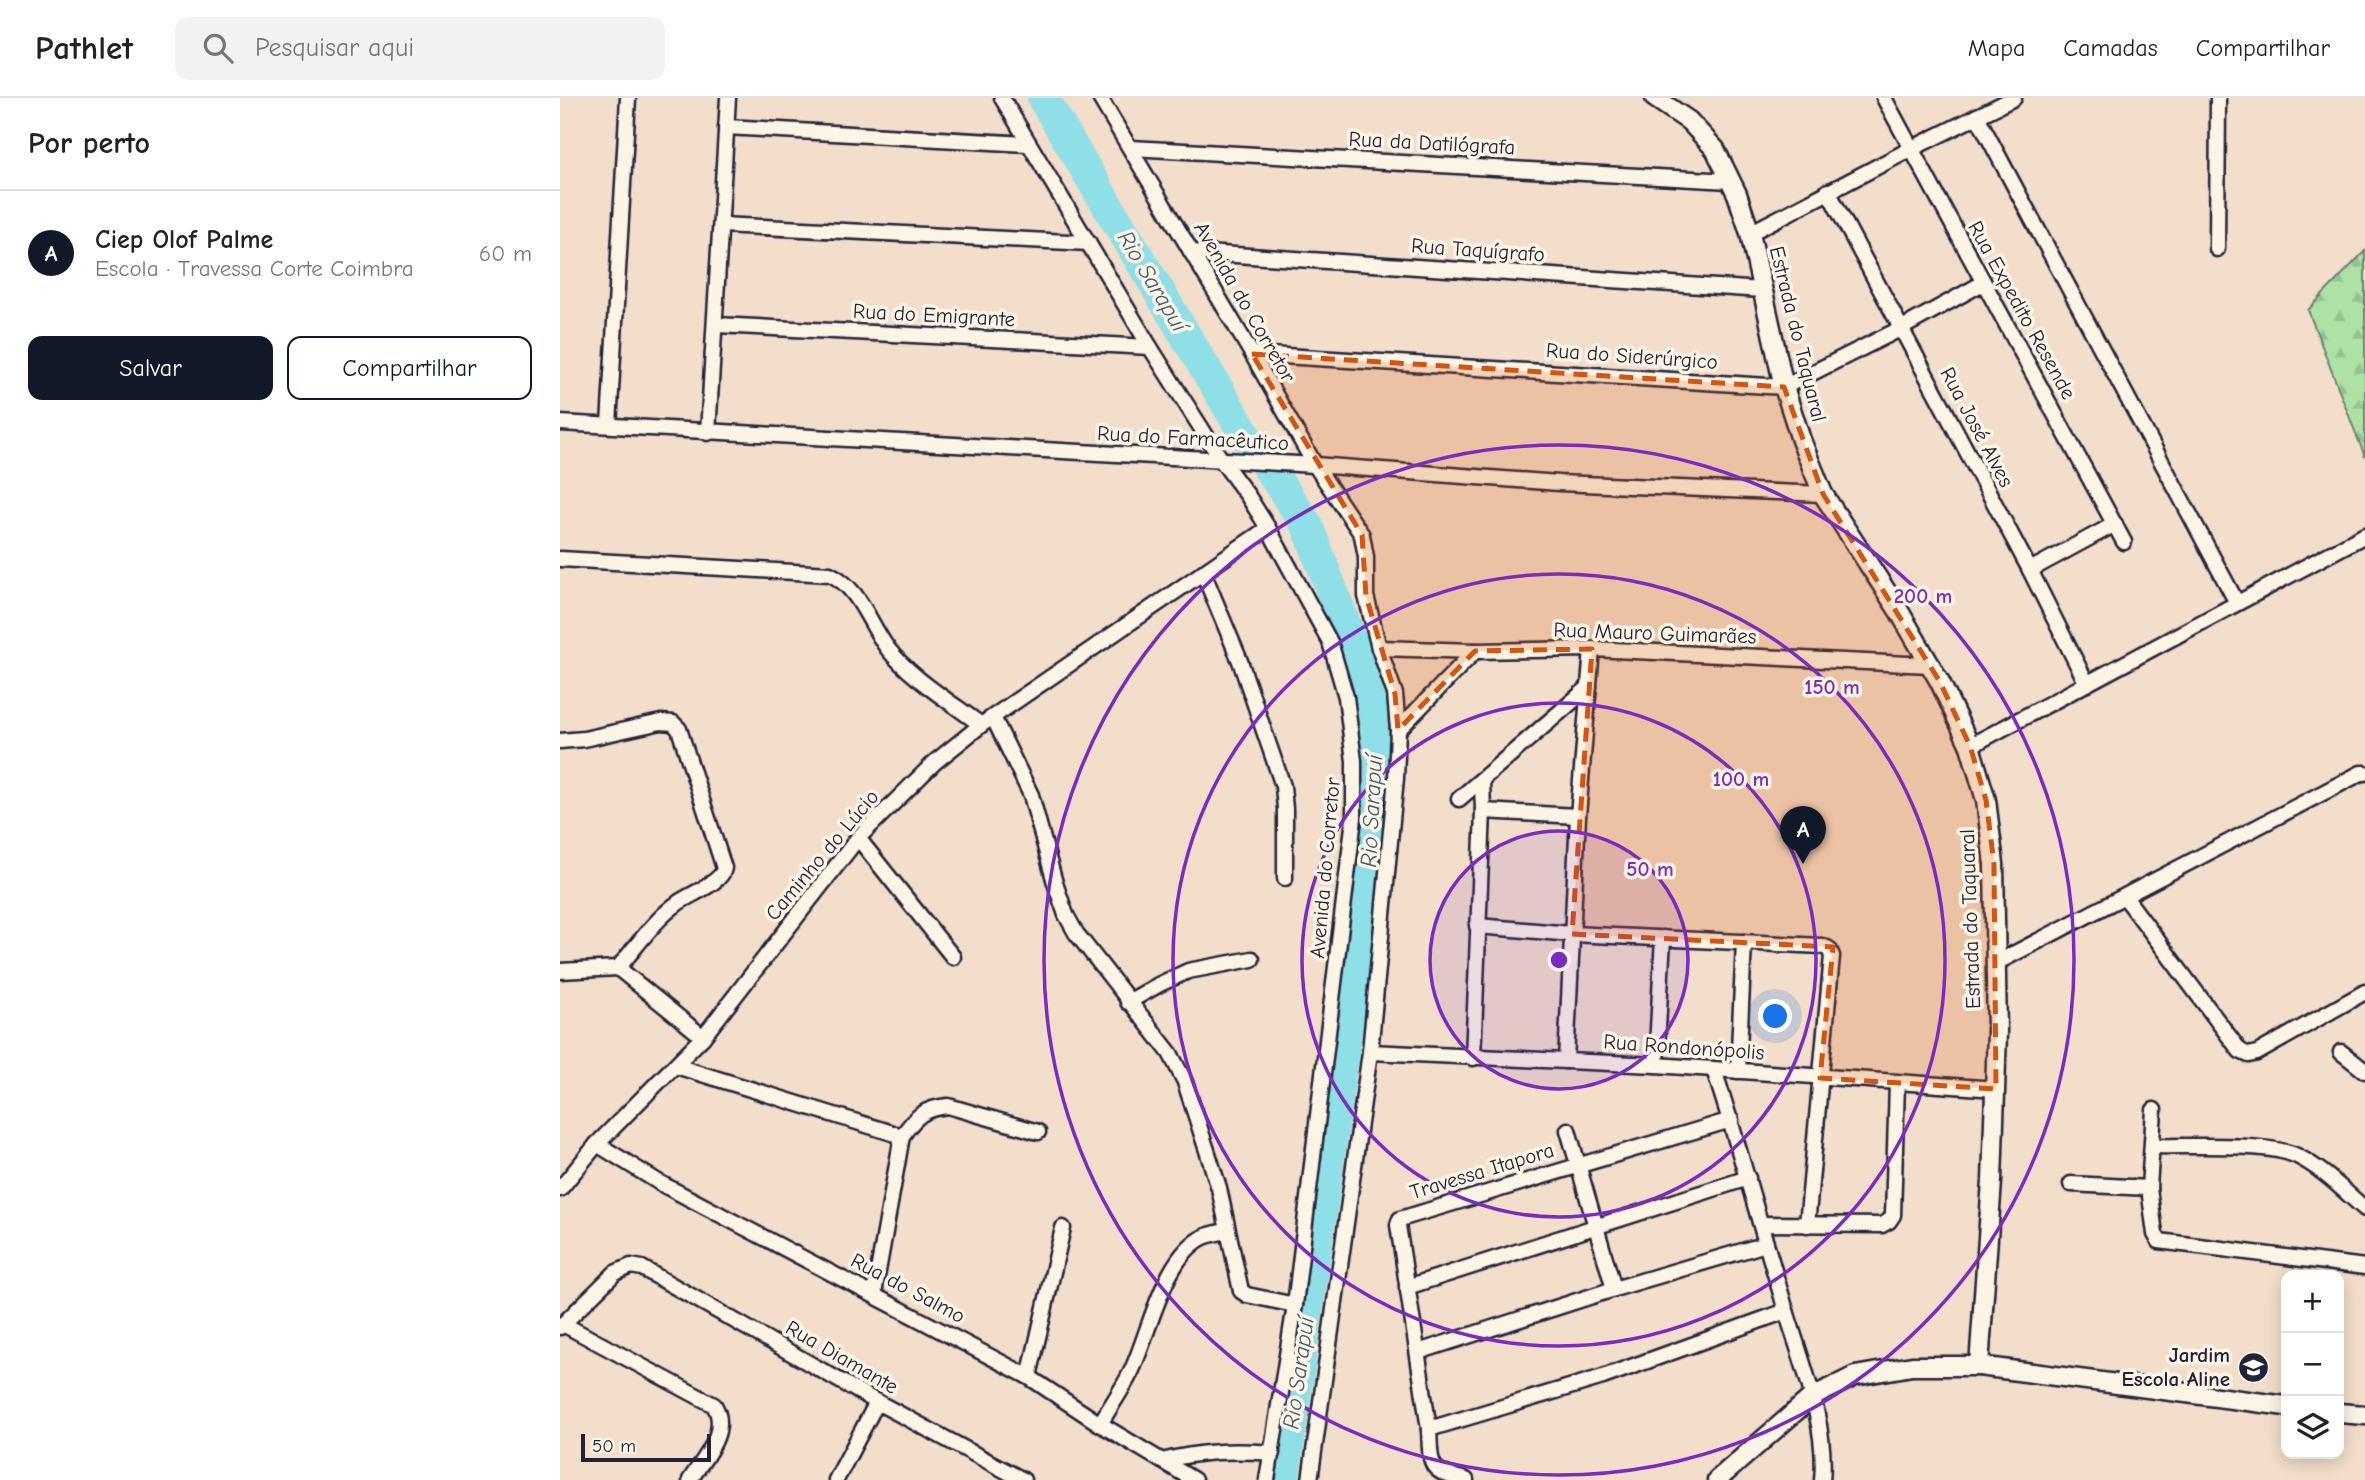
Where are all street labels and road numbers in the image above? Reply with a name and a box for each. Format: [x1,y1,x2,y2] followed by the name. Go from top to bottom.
[1348,127,1516,159] street label: Rua da Datilógrafa
[1189,217,1301,387] street label: Avenida do Corretor
[1963,217,2081,403] street label: Rua Expedito Resende
[1410,233,1546,267] street label: Rua Taquígrafo
[1765,244,1831,424] street label: Estrada do Taquaral
[852,299,1016,331] street label: Rua do Emigrante
[1545,338,1719,374] street label: Rua do Siderúrgico
[1935,363,2019,491] street label: Rua José Alves
[1096,421,1290,455] street label: Rua do Farmacêutico
[1553,617,1757,649] street label: Rua Mauro Guimarães
[1305,776,1345,959] street label: Avenida do Corretor
[760,785,884,925] street label: Caminho do Lúcio
[1955,829,1985,1009] street label: Estrada do Taquaral
[1603,1029,1765,1065] street label: Rua Rondonópolis
[1407,1138,1557,1204] street label: Travessa Itapora
[847,1248,969,1328] street label: Rua do Salmo
[782,1315,902,1399] street label: Rua Diamante

